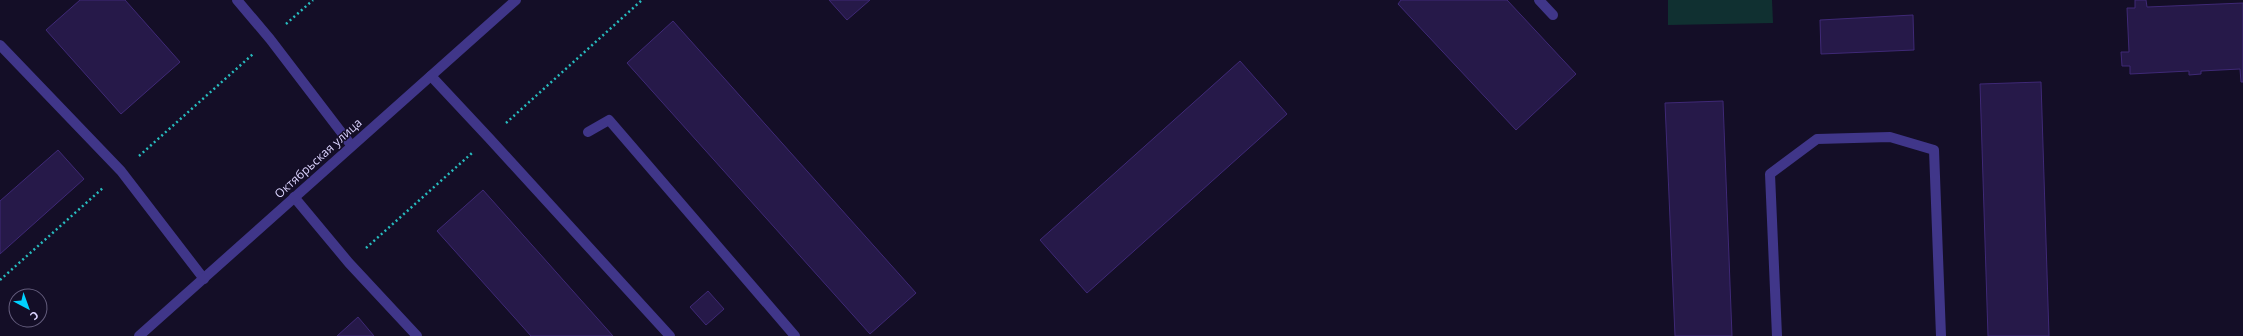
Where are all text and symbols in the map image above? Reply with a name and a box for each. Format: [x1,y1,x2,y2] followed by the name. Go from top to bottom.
[271,114,365,202] street label: Октябрьская улица
[8,288,48,328] north arrow
[27,308,42,324] text: С

